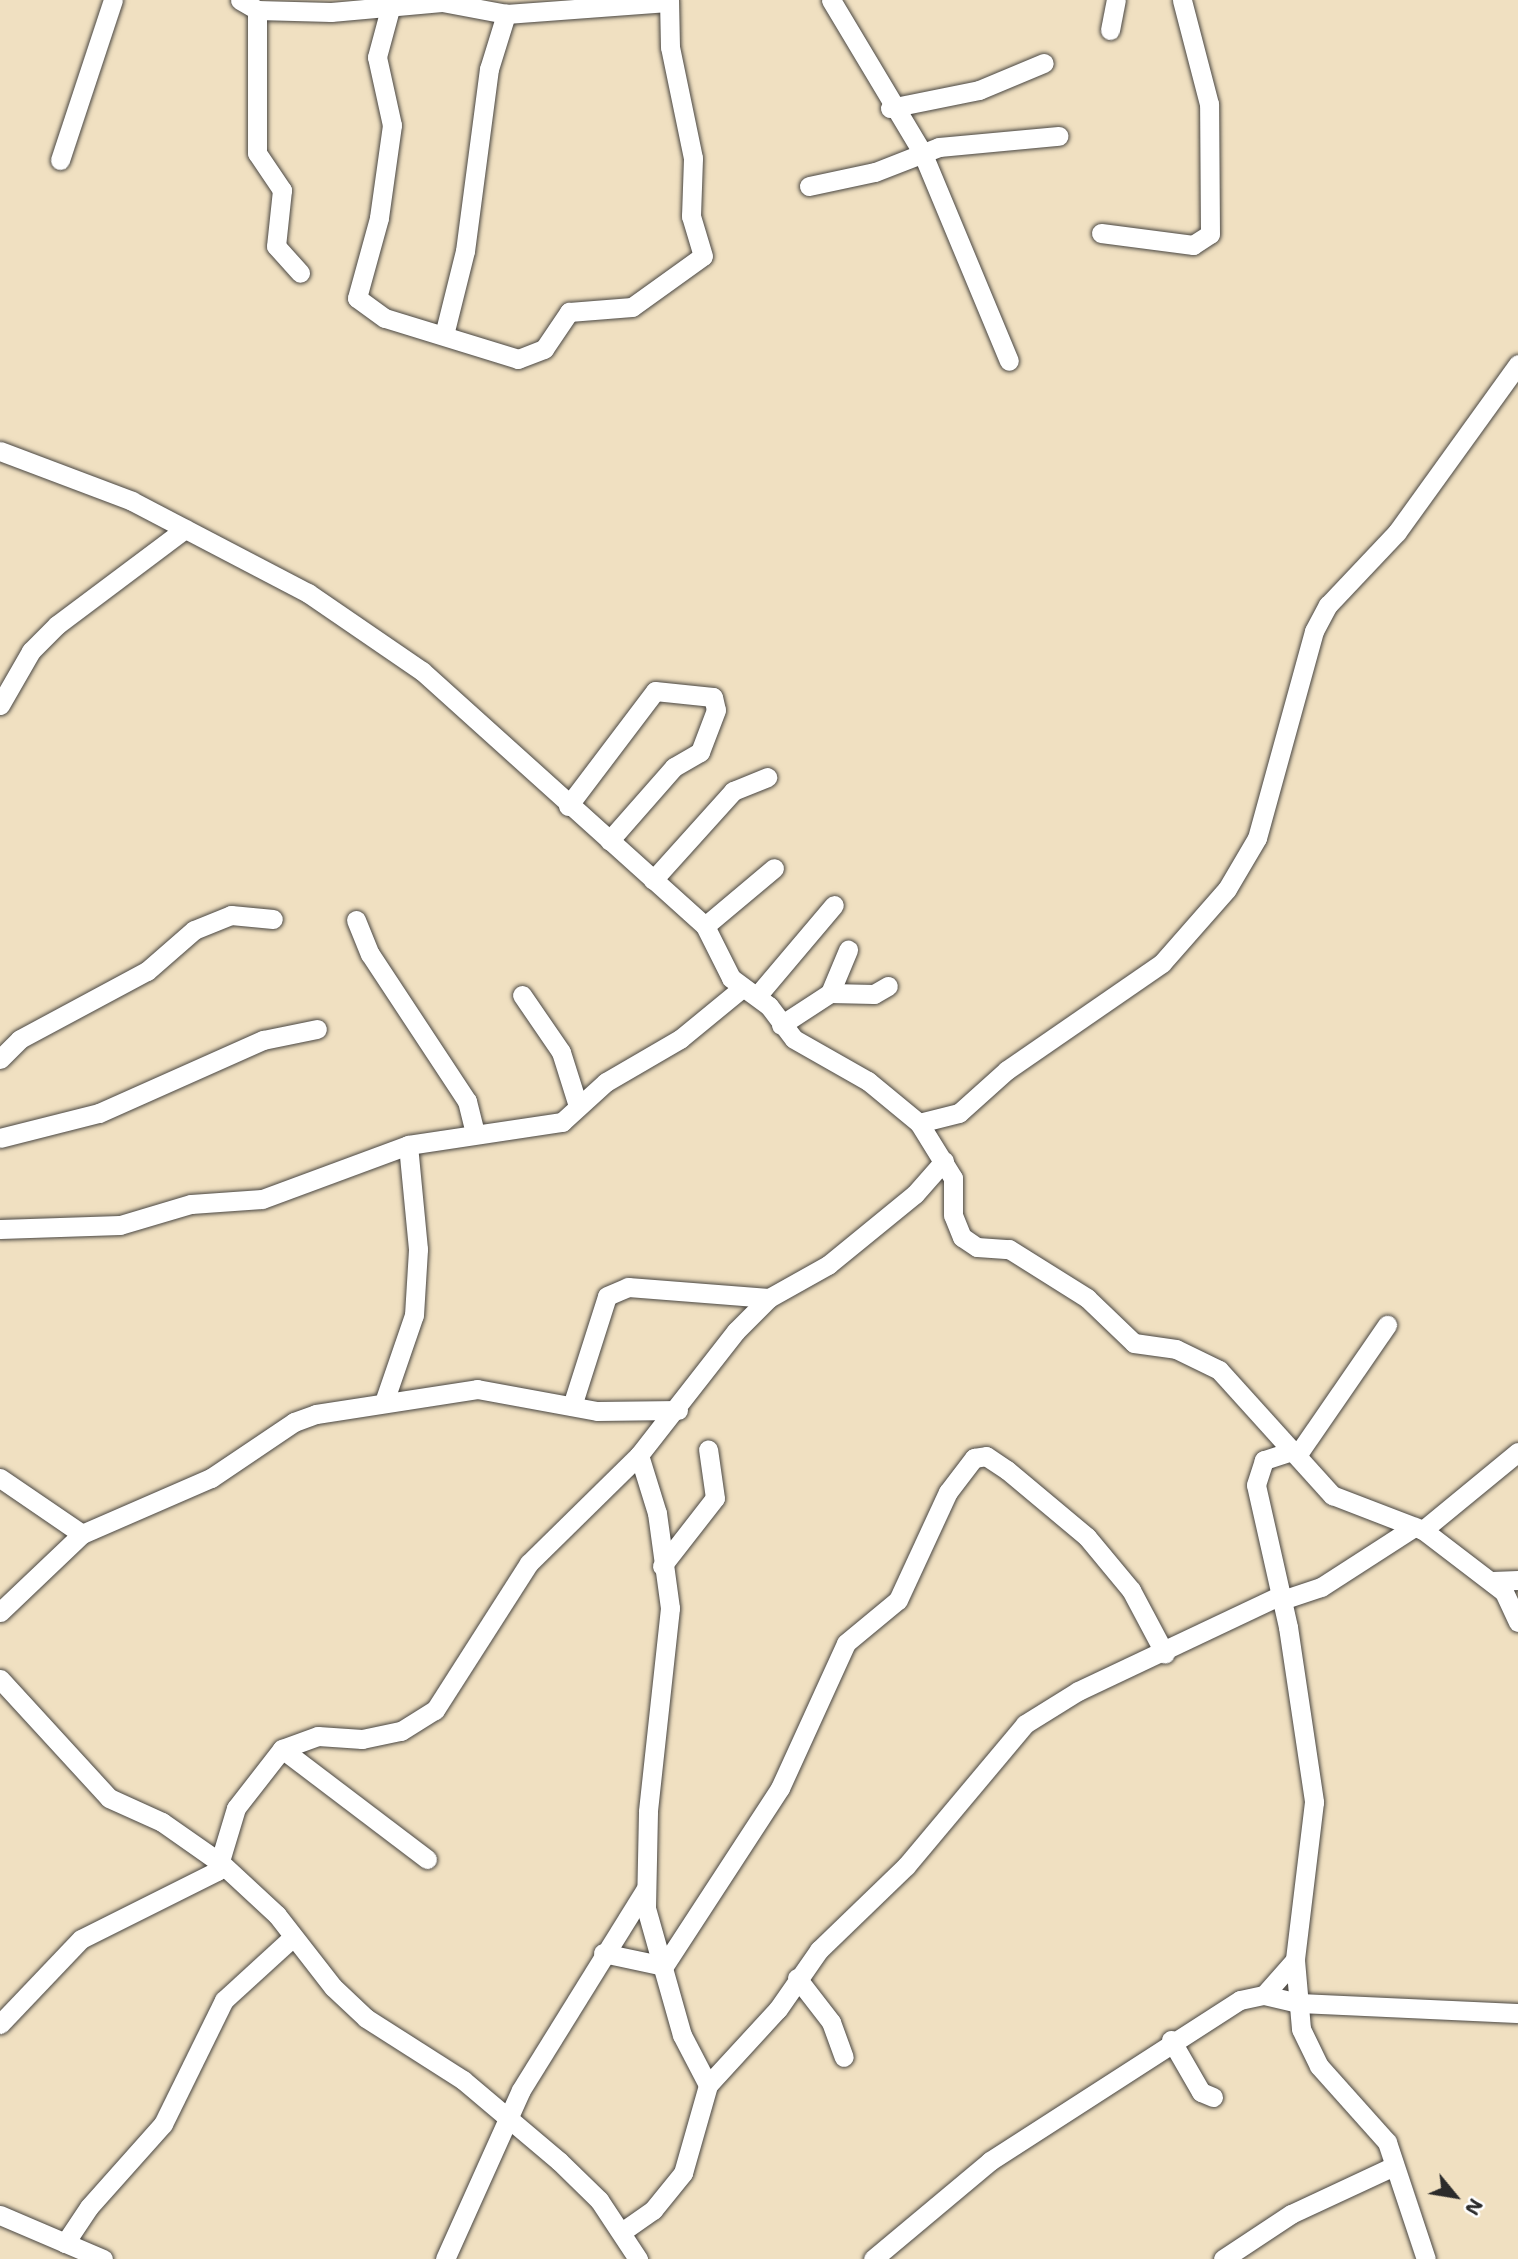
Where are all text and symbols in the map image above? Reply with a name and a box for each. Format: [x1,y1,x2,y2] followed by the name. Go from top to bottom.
[1420,2161,1490,2231] north arrow
[1459,2194,1488,2220] text: N

